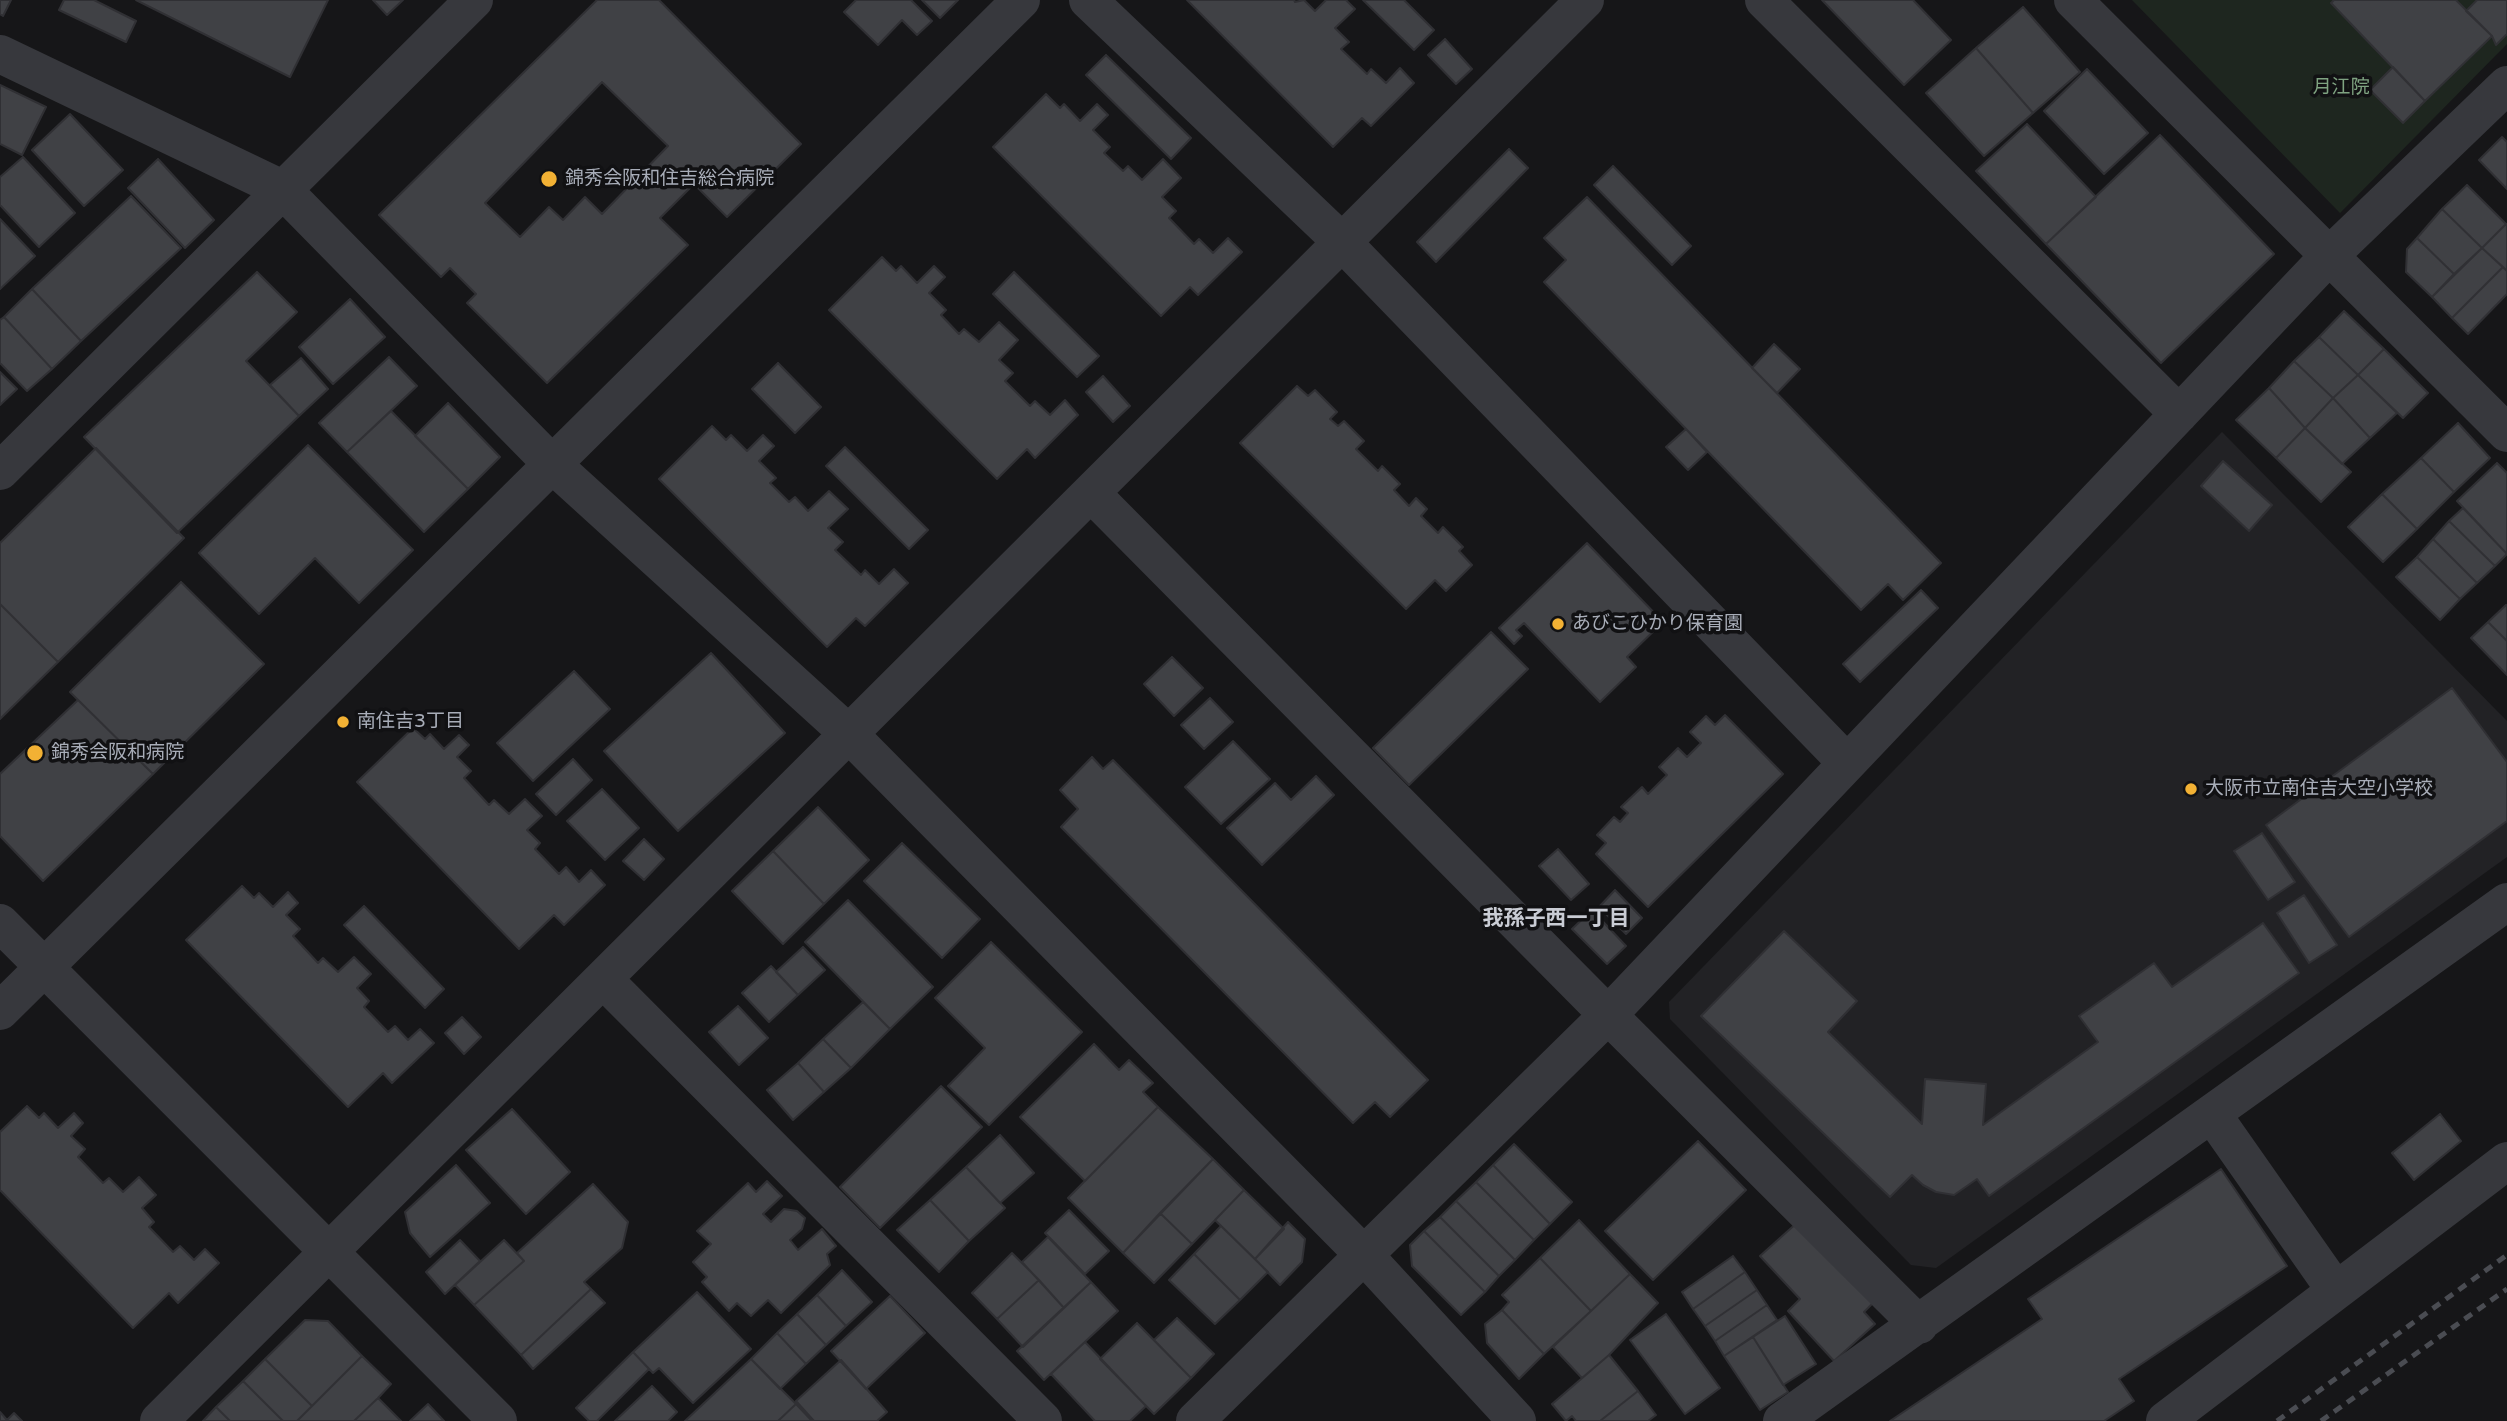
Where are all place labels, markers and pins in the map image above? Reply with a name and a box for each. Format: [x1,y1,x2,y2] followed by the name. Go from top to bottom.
[565,168,774,190] place label: 錦秀会阪和住吉総合病院
[539,169,559,189] marker: 錦秀会阪和住吉総合病院
[1572,613,1743,635] place label: あびこひかり保育園
[1550,616,1566,632] marker: あびこひかり保育園
[357,711,464,733] place label: 南住吉3丁目
[335,714,351,730] marker: 南住吉3丁目
[51,742,184,764] place label: 錦秀会阪和病院
[25,743,45,763] marker: 錦秀会阪和病院
[2205,778,2433,800] place label: 大阪市立南住吉大空小学校
[2183,781,2199,797] marker: 大阪市立南住吉大空小学校

